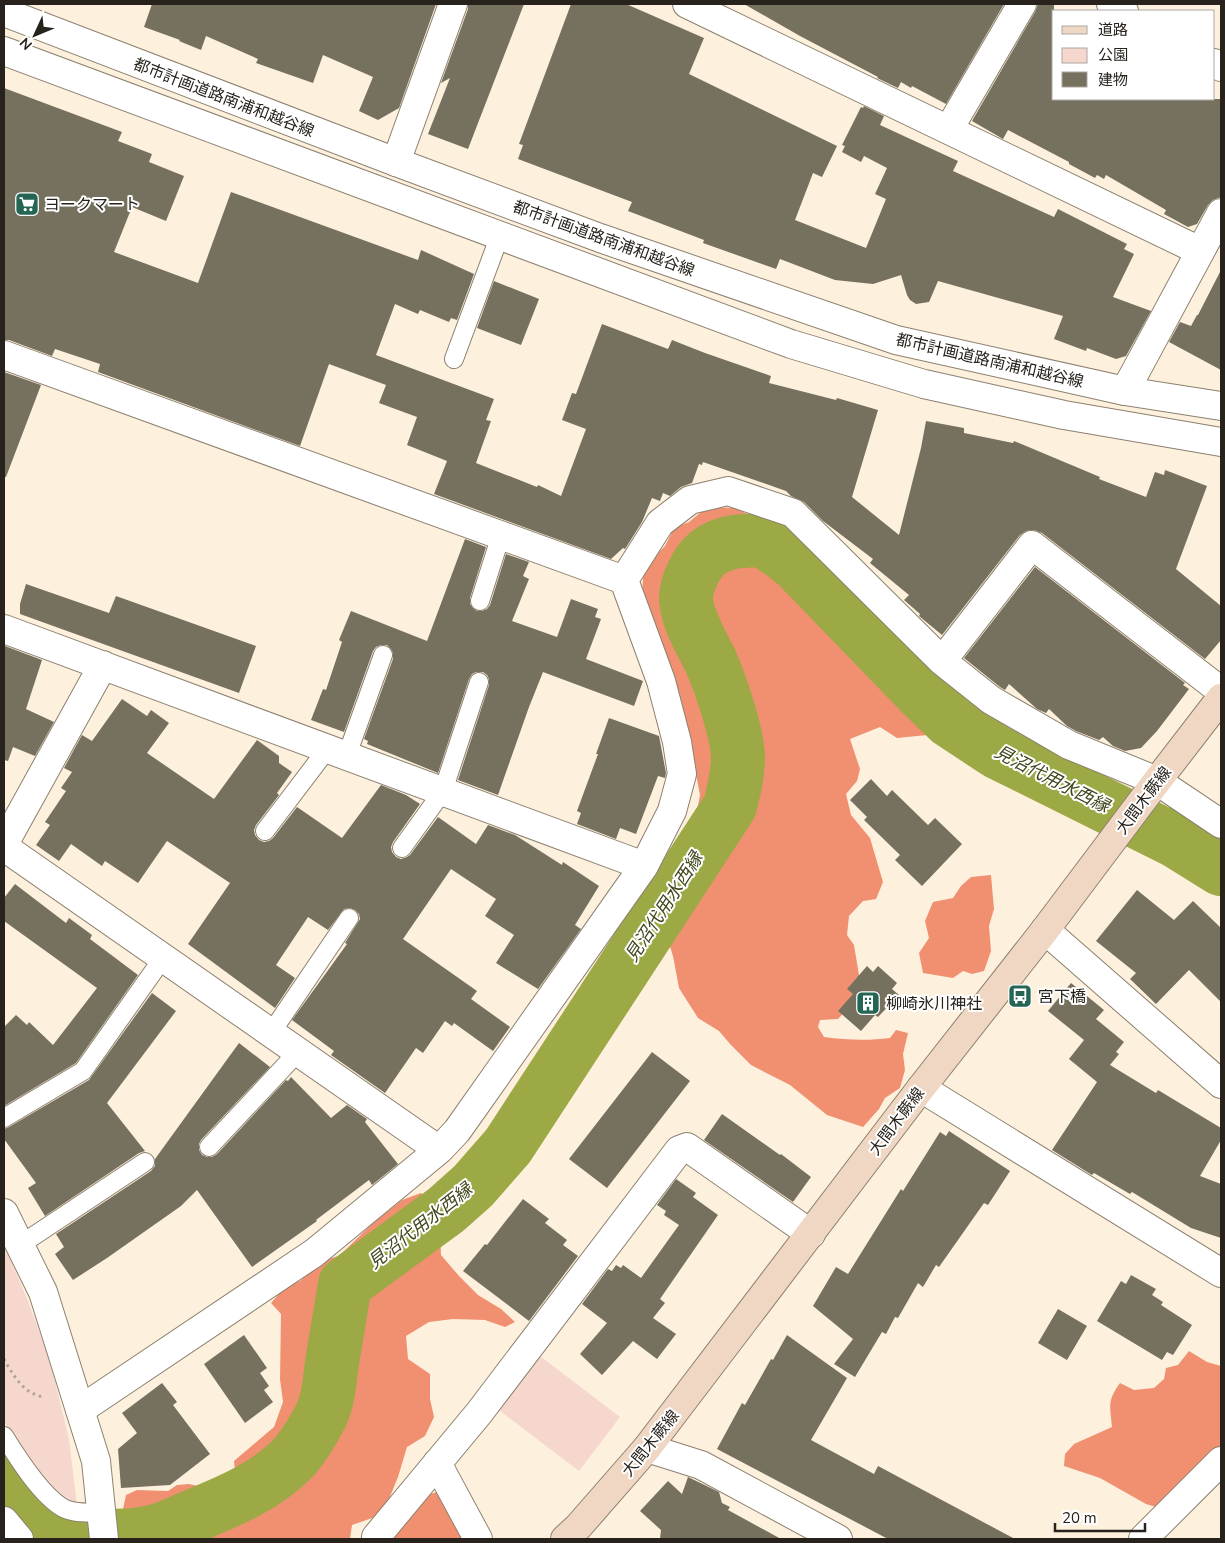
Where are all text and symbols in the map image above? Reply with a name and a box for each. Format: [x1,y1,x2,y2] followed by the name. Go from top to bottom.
[10,10,60,60] north arrow
[1052,10,1215,100] legend
[1098,20,1128,40] text: 道路
[16,33,36,54] text: N
[1098,45,1128,65] text: 公園
[130,53,317,143] street label: 都市計画道路南浦和越谷線
[1098,70,1128,90] text: 建物
[14,191,40,217] supermarket icon: ヨークマート
[44,194,140,216] place label: ヨークマート
[510,196,698,282] street label: 都市計画道路南浦和越谷線
[894,329,1086,393] street label: 都市計画道路南浦和越谷線
[990,740,1115,819] water label: 見沼代用水西縁
[1111,762,1177,839] street label: 大間木蕨線
[620,846,709,966] water label: 見沼代用水西縁
[1007,983,1033,1009] bus stop icon: 宮下橋
[1038,986,1086,1008] place label: 宮下橋
[855,990,881,1016] building icon: 柳崎氷川神社
[886,993,982,1015] place label: 柳崎氷川神社
[864,1083,930,1160] street label: 大間木蕨線
[363,1177,479,1274] water label: 見沼代用水西縁
[617,1406,685,1482] street label: 大間木蕨線
[1055,1500,1145,1532] scale bar
[1062,1508,1097,1528] text: 20 m

